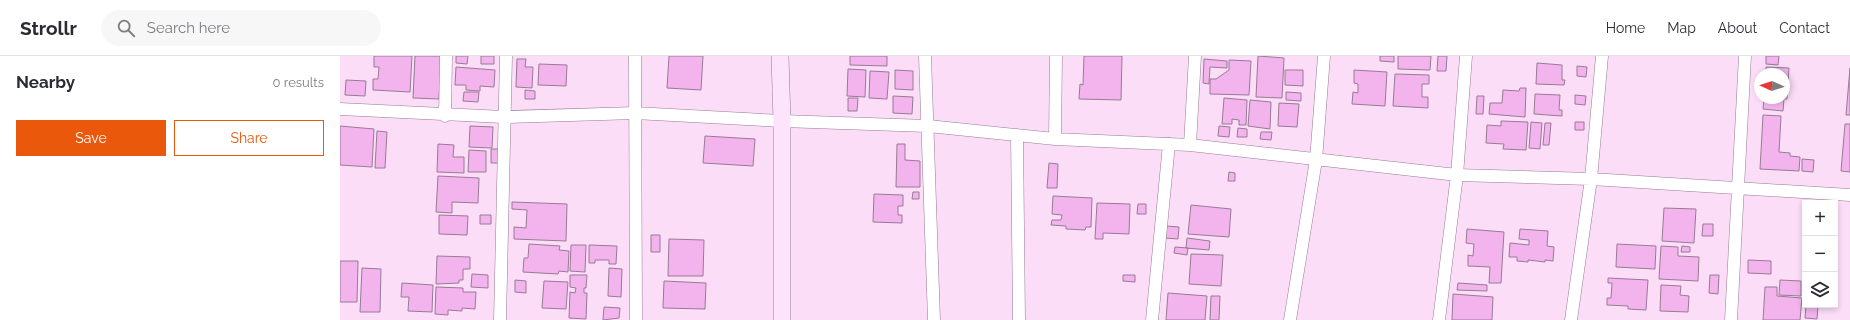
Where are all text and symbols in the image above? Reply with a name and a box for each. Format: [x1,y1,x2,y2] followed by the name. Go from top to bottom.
[101,10,381,46] search box
[20,17,77,39] text: Strollr
[115,17,137,39] icon: search
[147,19,230,37] text: Search here
[1606,20,1645,36] text: Home
[1667,20,1696,36] text: Map
[1718,20,1757,36] text: About
[1779,20,1830,36] text: Contact
[1754,68,1790,104] north arrow
[16,72,75,92] text: Nearby
[273,75,324,90] text: 0 results
[16,120,166,156] button: Save
[174,120,324,156] button: Share
[1802,200,1838,308] map controls
[1802,200,1838,236] button: +
[1802,236,1838,272] button: −
[1802,272,1838,308] button: layers

